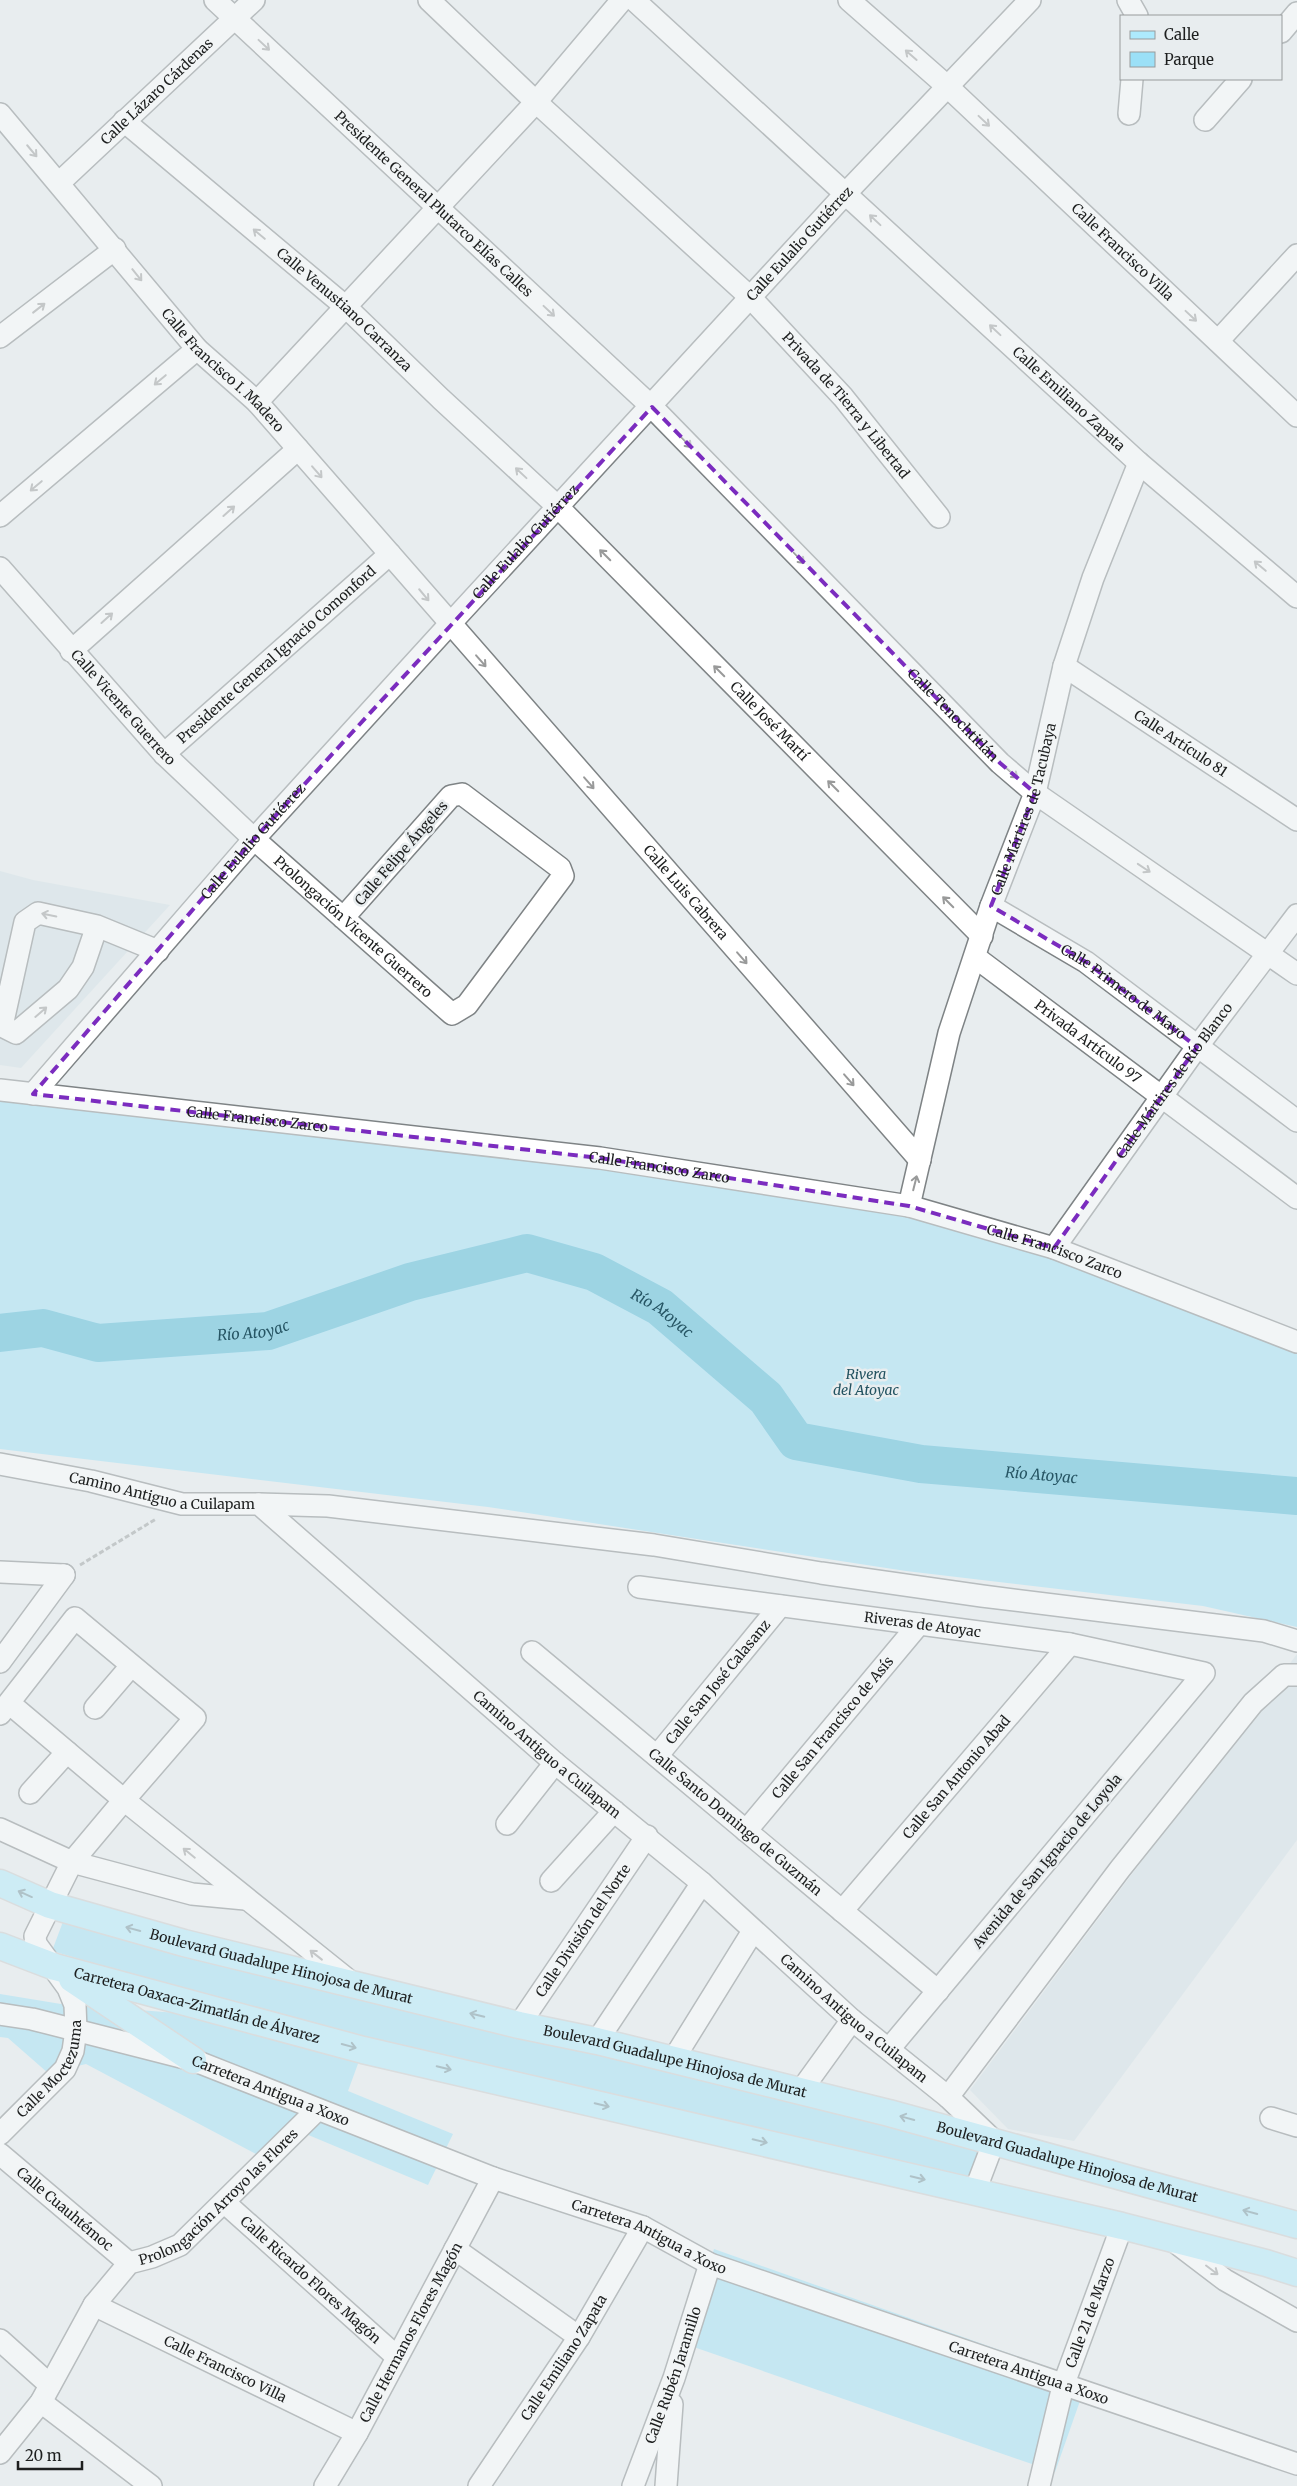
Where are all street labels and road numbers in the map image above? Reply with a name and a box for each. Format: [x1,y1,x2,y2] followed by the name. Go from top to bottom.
[97,34,217,148] street label: Calle Lázaro Cárdenas
[331,107,537,301] street label: Presidente General Plutarco Elías Calles
[742,182,857,305] street label: Calle Eulalio Gutiérrez
[1068,199,1178,305] street label: Calle Francisco Villa
[273,244,416,375] street label: Calle Venustiano Carranza
[158,305,288,436] street label: Calle Francisco I. Madero
[778,328,914,482] street label: Privada de Tierra y Libertad
[1009,343,1129,455] street label: Calle Emiliano Zapata
[468,480,583,603] street label: Calle Eulalio Gutiérrez
[173,561,380,747] street label: Presidente General Ignacio Comonford
[67,646,179,769] street label: Calle Vicente Guerrero
[904,665,1003,765] street label: Calle Tenochtitlán
[726,677,813,765] street label: Calle José Martí
[1131,706,1231,781] street label: Calle Artículo 81
[987,720,1060,898] street label: Calle Mártires de Tacubaya
[197,779,310,903] street label: Calle Eulalio Gutiérrez
[351,797,451,909] street label: Calle Felipe Ángeles
[639,841,732,944] street label: Calle Luis Cabrera
[270,852,436,1001] street label: Prolongación Vicente Guerrero
[1057,940,1190,1043] street label: Calle Primero de Mayo
[1031,996,1145,1087] street label: Privada Artículo 97
[1112,999,1236,1162] street label: Calle Mártires de Río Blanco
[186,1102,329,1136] street label: Calle Francisco Zarco
[588,1148,731,1187] street label: Calle Francisco Zarco
[985,1220,1125,1283] street label: Calle Francisco Zarco
[68,1468,255,1513] street label: Camino Antiguo a Cuilapam
[863,1608,982,1641] street label: Riveras de Atoyac
[662,1616,774,1748] street label: Calle San José Calasanz
[768,1652,897,1802] street label: Calle San Francisco de Asís
[469,1686,625,1822] street label: Camino Antiguo a Cuilapam
[899,1711,1014,1843] street label: Calle San Antonio Abad
[645,1744,826,1900] street label: Calle Santo Domingo de Guzmán
[968,1770,1126,1953] street label: Avenida de San Ignacio de Loyola
[532,1861,634,2001] street label: Calle División del Norte
[148,1925,415,2008] street label: Boulevard Guadalupe Hinojosa de Murat
[777,1950,932,2086] street label: Camino Antiguo a Cuilapam
[72,1964,322,2047] street label: Carretera Oaxaca-Zimatlán de Álvarez
[13,2019,85,2121] street label: Calle Moctezuma
[542,2021,809,2102] street label: Boulevard Guadalupe Hinojosa de Murat
[189,2051,352,2130] street label: Carretera Antigua a Xoxo
[934,2117,1201,2207] street label: Boulevard Guadalupe Hinojosa de Murat
[137,2125,302,2269] street label: Prolongación Arroyo las Flores
[13,2163,117,2255] street label: Calle Cuauhtémoc
[569,2195,729,2278] street label: Carretera Antigua a Xoxo
[237,2212,385,2347] street label: Calle Ricardo Flores Magón
[355,2239,466,2426] street label: Calle Hermanos Flores Magón
[1061,2255,1119,2370] street label: Calle 21 de Marzo
[517,2291,611,2424] street label: Calle Emiliano Zapata
[641,2304,705,2446] street label: Calle Rubén Jaramillo
[161,2331,290,2407] street label: Calle Francisco Villa
[946,2337,1111,2408] street label: Carretera Antigua a Xoxo

